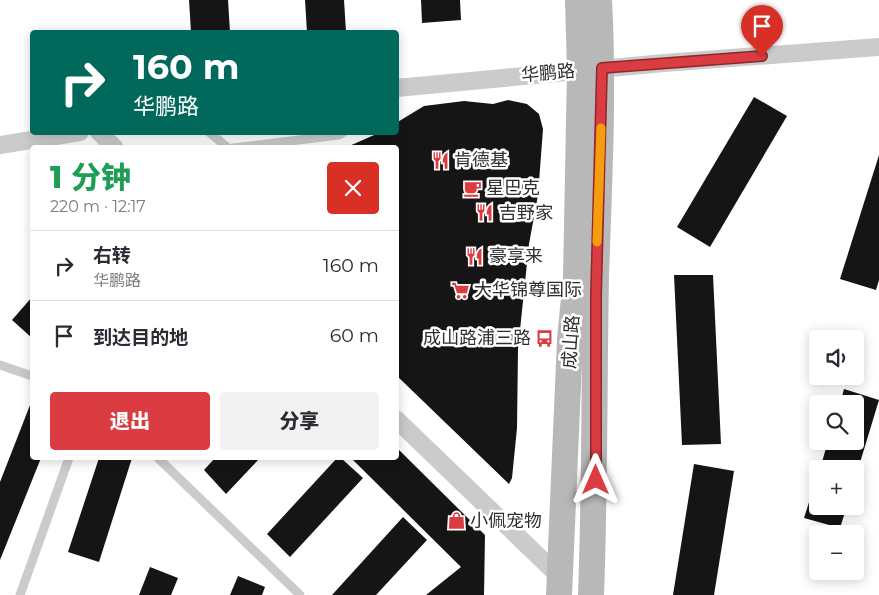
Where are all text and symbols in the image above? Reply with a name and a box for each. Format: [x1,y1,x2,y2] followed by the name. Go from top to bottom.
[741,5,783,56] pin
[748,12,776,40] icon: arrive
[133,45,239,88] text: 160 m
[50,50,115,115] icon: right
[520,60,576,86] street label: 华鹏路
[133,93,199,120] text: 华鹏路
[454,149,508,171] place label: 肯德基
[430,150,450,170] restaurant icon: 肯德基
[50,159,131,196] text: 1 分钟
[327,162,379,214] button: close
[486,177,540,199] place label: 星巴克
[462,178,482,198] cafe icon: 星巴克
[50,197,146,216] text: 220 m · 12:17
[499,202,553,224] place label: 吉野家
[475,203,495,223] restaurant icon: 吉野家
[93,244,131,267] text: 右转
[489,245,543,267] place label: 豪享来
[465,246,485,266] restaurant icon: 豪享来
[50,252,78,280] icon: right
[323,254,379,277] text: 160 m
[93,271,141,290] text: 华鹏路
[474,279,582,301] place label: 大华锦尊国际
[450,280,470,300] supermarket icon: 大华锦尊国际
[558,314,584,370] street label: 成山路
[50,322,78,350] icon: arrive
[330,324,379,347] text: 60 m
[93,326,188,349] text: 到达目的地
[423,327,531,349] place label: 成山路浦三路
[535,328,555,348] bus stop icon: 成山路浦三路
[809,330,864,580] map controls
[809,330,864,385] button: sound
[50,392,210,450] button: 退出
[220,392,379,450] button: 分享
[809,395,864,450] button: search
[569,453,621,505] position arrow
[809,460,864,515] button: +
[470,510,542,532] place label: 小佩宠物
[446,511,466,531] shop icon: 小佩宠物
[809,525,864,580] button: −

